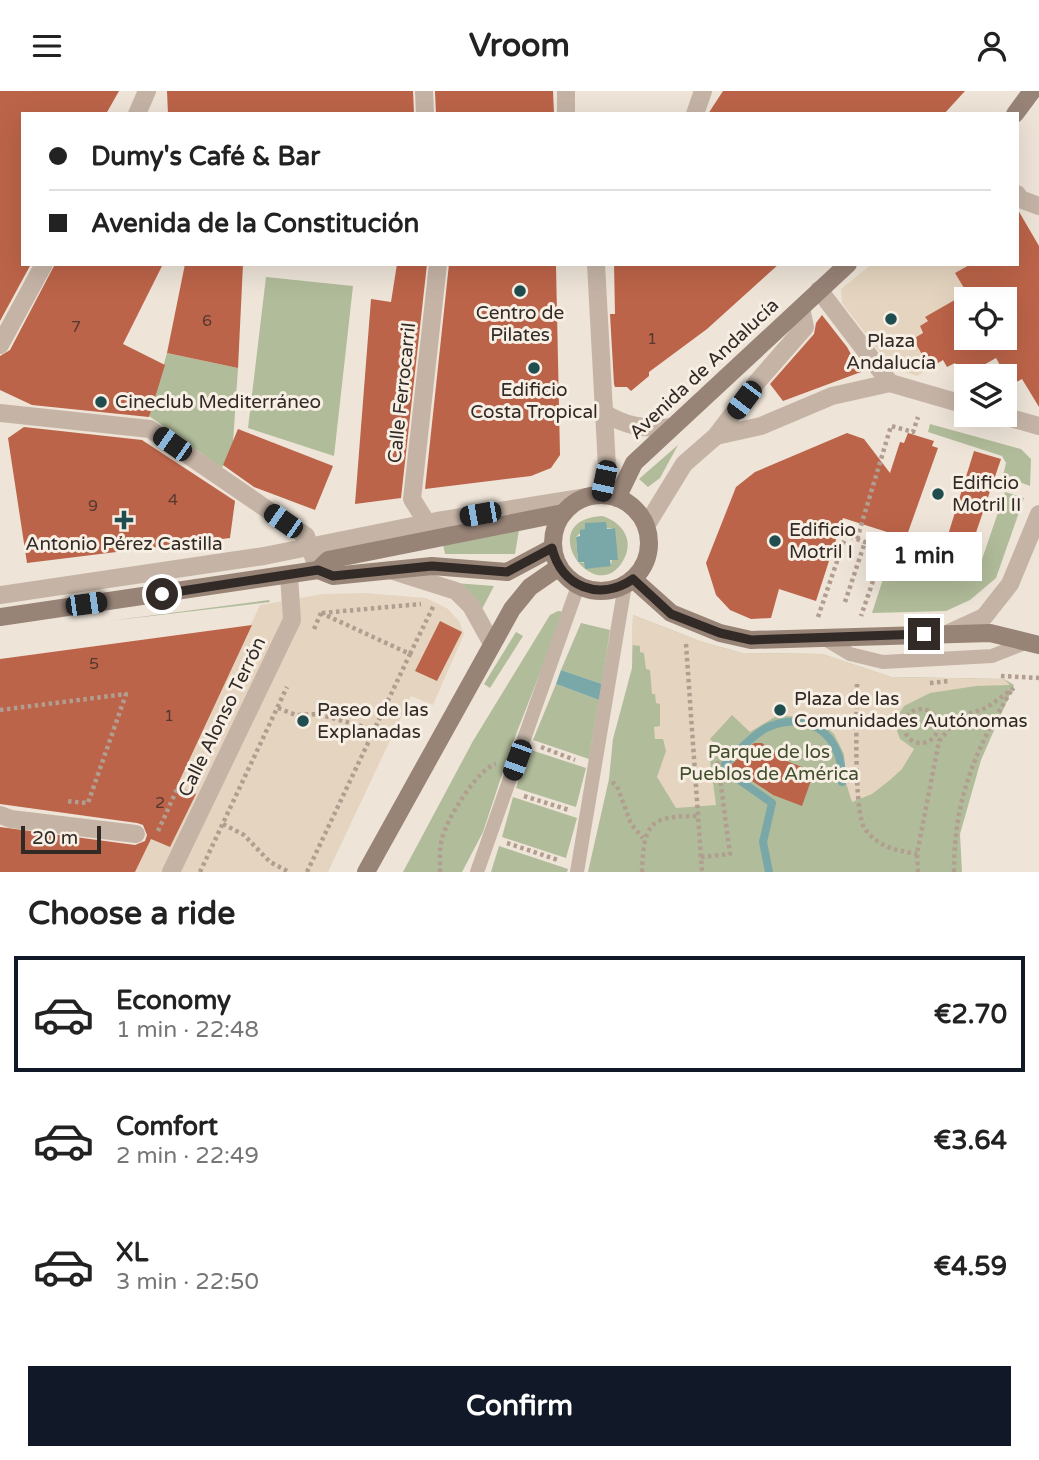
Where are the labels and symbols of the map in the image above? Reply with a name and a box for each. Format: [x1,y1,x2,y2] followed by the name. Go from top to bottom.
[512,283,528,299] marker: Centro de Pilates
[625,294,783,444] street label: Avenida de Andalucía
[476,302,564,346] place label: Centro de Pilates
[202,311,212,331] house number: 6
[883,311,899,327] marker: Plaza Andalucía
[71,317,81,337] house number: 7
[384,322,420,464] street label: Calle Ferrocarril
[647,329,657,349] house number: 1
[846,330,936,374] place label: Plaza Andalucía
[526,360,542,376] marker: Edificio Costa Tropical
[723,377,766,423] car
[470,379,598,423] place label: Edificio Costa Tropical
[115,391,321,413] place label: Cineclub Mediterráneo
[93,394,109,410] marker: Cineclub Mediterráneo
[149,423,196,465] car
[590,458,619,504] car
[952,472,1021,516] place label: Edificio Motril II
[930,486,946,502] marker: Edificio Motril II
[168,490,178,510] house number: 4
[88,496,98,516] house number: 9
[260,500,307,542] car
[458,500,503,528] car
[114,510,134,530] marker: Antonio Pérez Castilla
[789,519,856,563] place label: Edificio Motril I
[25,533,223,555] place label: Antonio Pérez Castilla
[767,533,783,549] marker: Edificio Motril I
[866,533,982,581] callout: 1 min
[146,578,178,610] route start
[64,591,109,617] car
[908,618,940,650] route end
[174,633,270,801] street label: Calle Alonso Terrón
[89,654,99,674] house number: 5
[794,688,1028,732] place label: Plaza de las Comunidades Autónomas
[317,699,429,743] place label: Paseo de las Explanadas
[772,702,788,718] marker: Plaza de las Comunidades Autónomas
[164,706,174,726] house number: 1
[295,713,311,729] marker: Paseo de las Explanadas
[500,737,535,783] car
[679,741,859,785] park label: Parque de los Pueblos de América
[155,793,165,813] house number: 2
[21,823,102,855] scale bar

